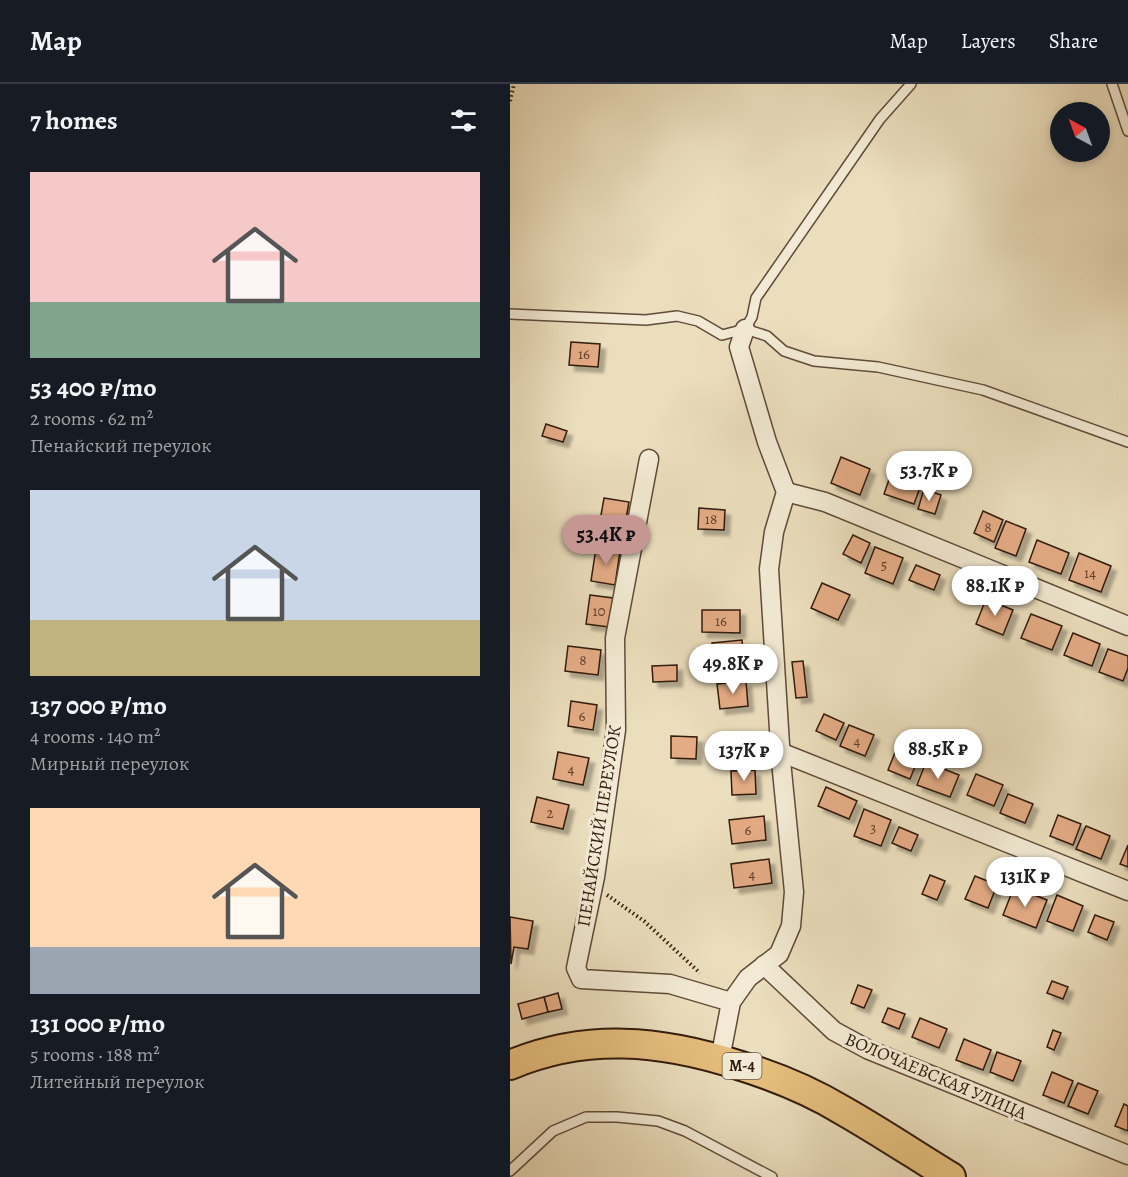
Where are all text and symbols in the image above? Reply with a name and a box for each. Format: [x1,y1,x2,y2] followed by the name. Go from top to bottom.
[30,22,82,60] text: Map
[889,27,928,55] text: Map
[961,27,1016,55] text: Layers
[1049,27,1098,55] text: Share
[1050,102,1110,162] north arrow
[1050,102,1110,162] map controls
[30,103,118,138] text: 7 homes
[447,104,480,137] icon: filters
[201,211,309,319] icon: home
[578,344,590,364] house number: 16
[30,370,157,405] text: 53 400 ₽/mo
[30,405,153,432] text: 2 rooms · 62 m²
[30,432,212,459] text: Пенайский переулок
[874,451,984,502] pin: 53.7K ₽
[900,457,958,484] text: 53.7K ₽
[705,509,717,529] house number: 18
[551,515,661,566] pin: 53.4K ₽
[984,517,992,537] house number: 8
[577,521,635,548] text: 53.4K ₽
[201,529,309,637] icon: home
[881,555,887,575] house number: 5
[1084,563,1096,583] house number: 14
[940,566,1050,617] pin: 88.1K ₽
[966,572,1024,599] text: 88.1K ₽
[592,601,606,621] house number: 10
[715,611,727,631] house number: 16
[678,644,788,695] pin: 49.8K ₽
[579,650,587,670] house number: 8
[703,650,763,677] text: 49.8K ₽
[30,688,167,723] text: 137 000 ₽/mo
[579,706,586,726] house number: 6
[30,723,161,750] text: 4 rooms · 140 m²
[571,723,627,928] street label: ПЕНАЙСКИЙ ПЕРЕУЛОК
[883,729,993,780] pin: 88.5K ₽
[695,731,793,782] pin: 137K ₽
[854,731,861,751] house number: 4
[908,735,968,762] text: 88.5K ₽
[718,737,770,764] text: 137K ₽
[30,750,189,777] text: Мирный переулок
[568,759,575,779] house number: 4
[546,803,554,823] house number: 2
[870,818,876,838] house number: 3
[745,820,752,840] house number: 6
[201,847,309,955] icon: home
[976,857,1074,908] pin: 131K ₽
[1000,863,1050,890] text: 131K ₽
[749,864,756,884] house number: 4
[30,1006,165,1041] text: 131 000 ₽/mo
[841,1027,1031,1125] street label: ВОЛОЧАЕВСКАЯ УЛИЦА
[30,1041,160,1068] text: 5 rooms · 188 m²
[722,1053,762,1079] road number: М-4
[30,1068,205,1095] text: Литейный переулок

